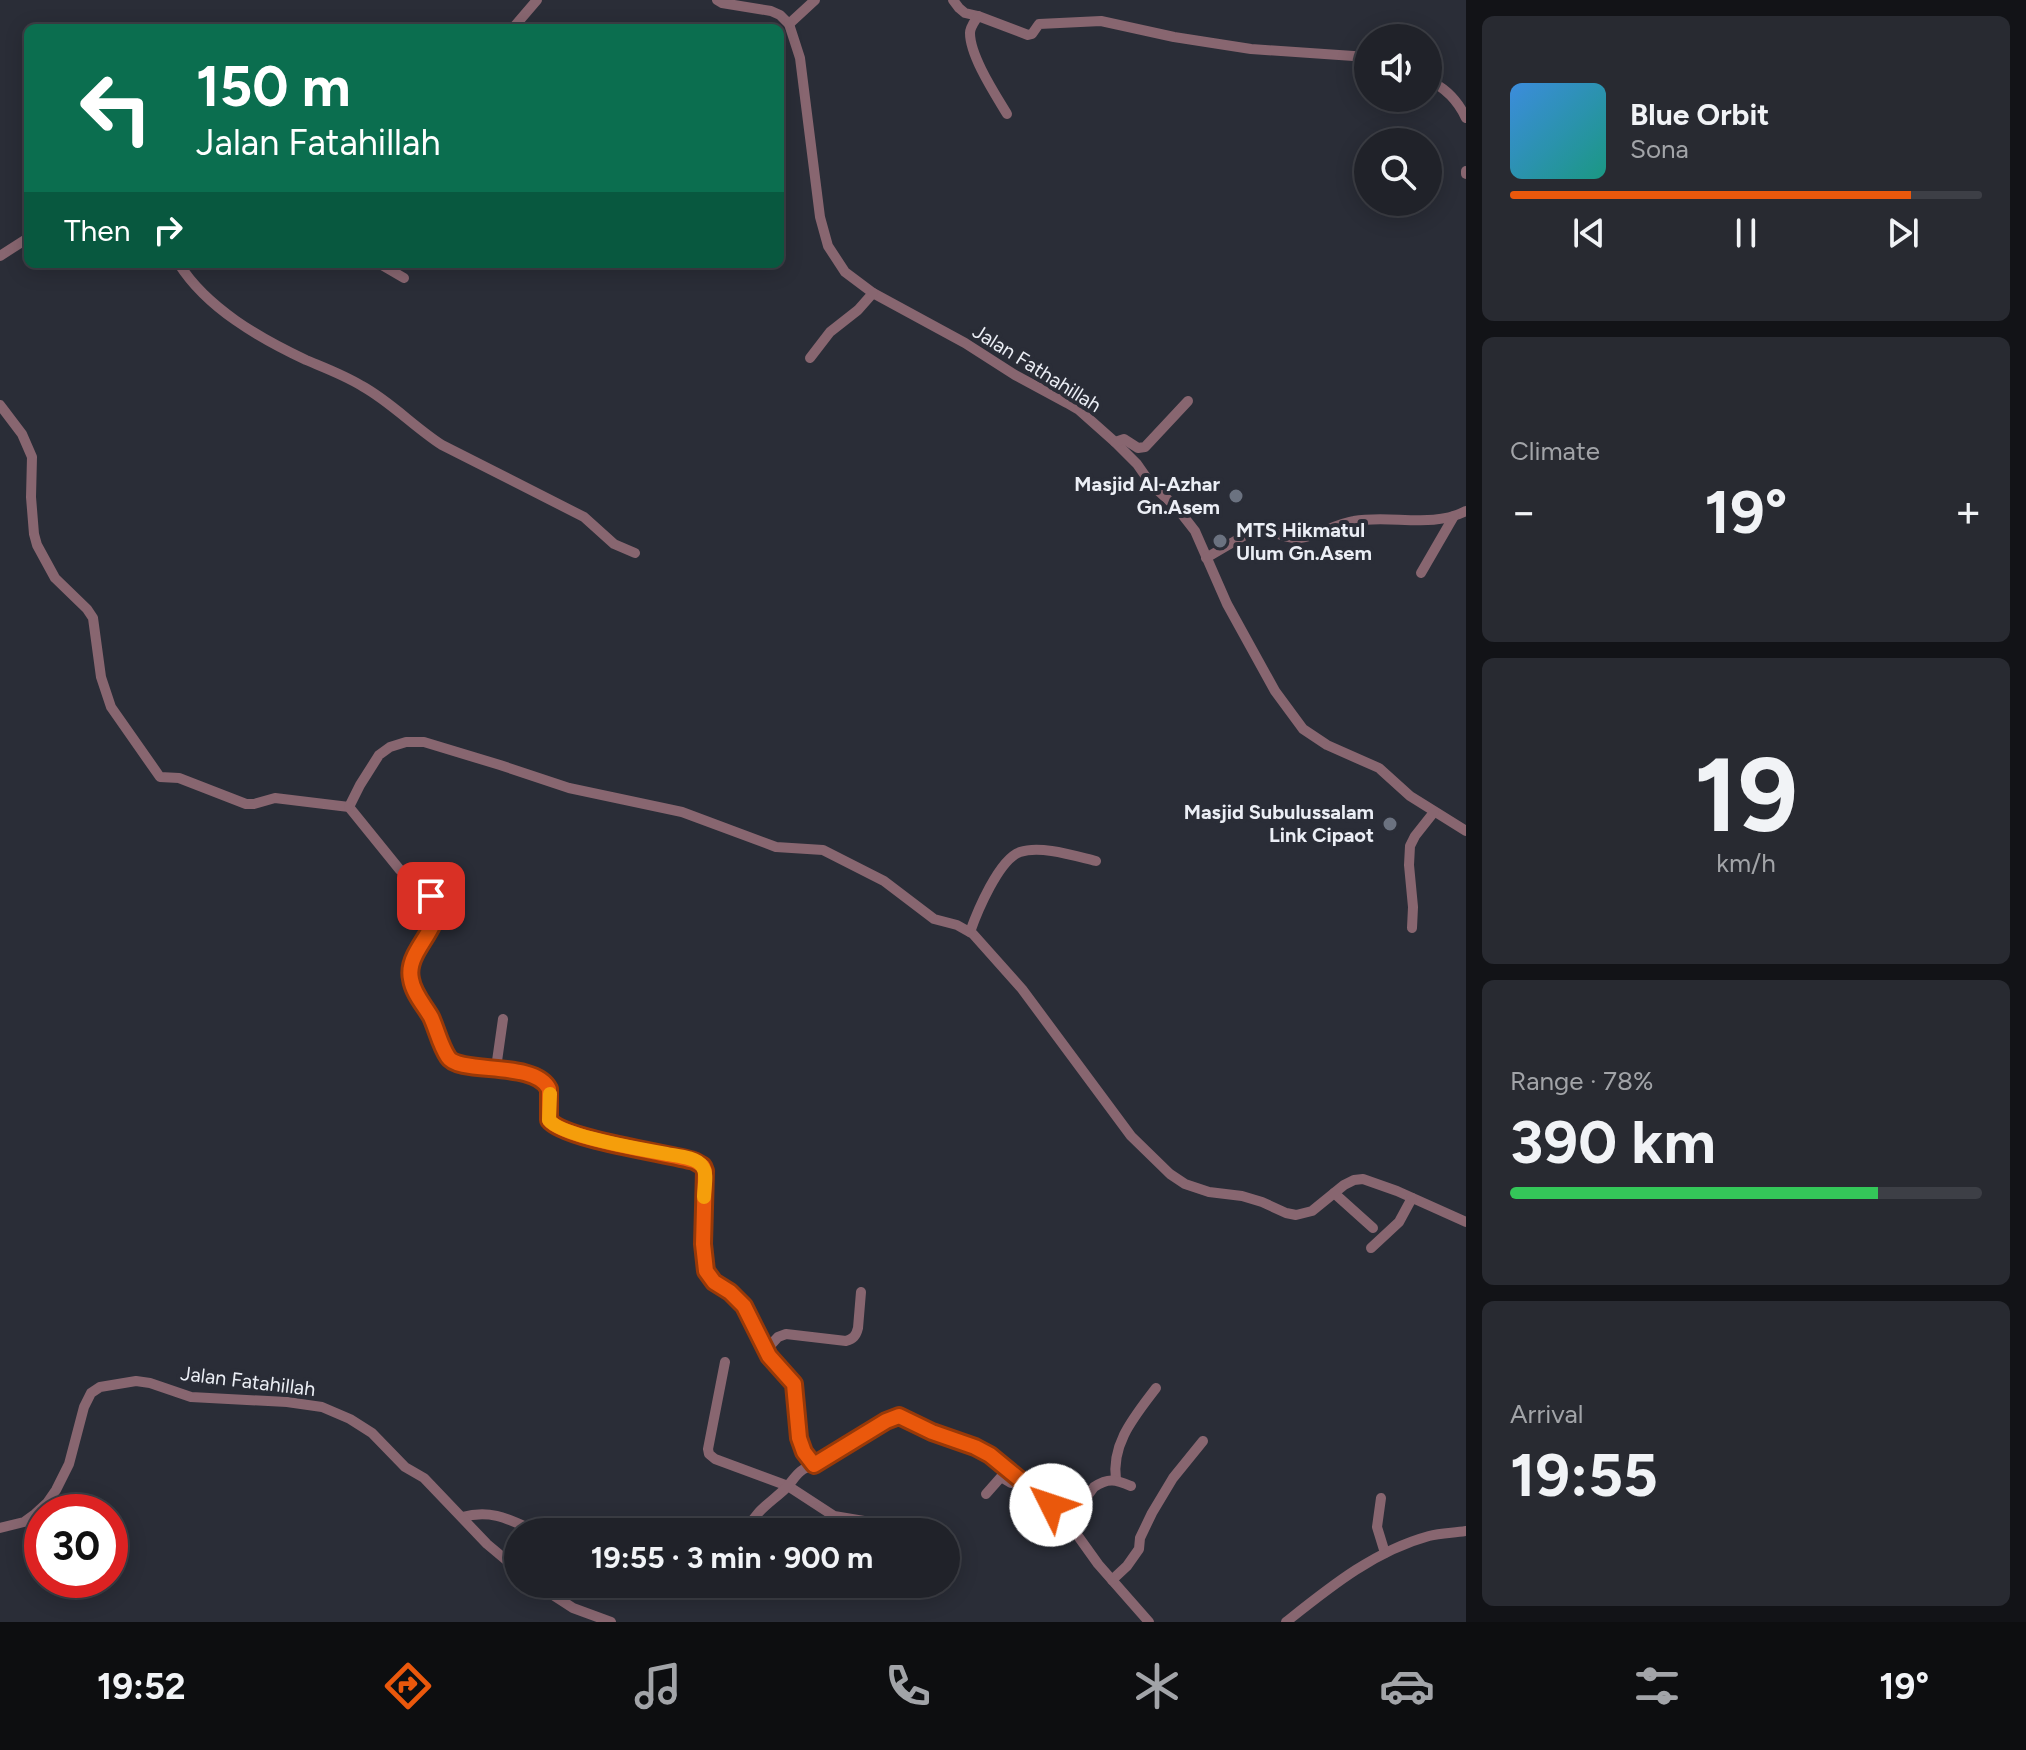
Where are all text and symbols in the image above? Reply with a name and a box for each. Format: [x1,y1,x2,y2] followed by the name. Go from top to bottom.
[1354,24,1442,216] map controls
[1354,24,1442,112] button: sound
[196,53,351,120] text: 150 m
[64,56,168,160] icon: left
[1630,96,1769,133] text: Blue Orbit
[196,121,440,164] text: Jalan Fatahillah
[1354,128,1442,216] button: search
[1630,133,1689,165] text: Sona
[146,208,190,252] icon: right
[1567,211,1611,255] icon: previous
[1724,211,1768,255] icon: pause
[1881,211,1925,255] icon: next
[64,212,130,249] text: Then
[968,319,1106,417] street label: Jalan Fathahillah
[1510,435,1600,467] text: Climate
[1074,472,1220,519] place label: Masjid Al-Azhar Gn.Asem
[1705,476,1787,548] text: 19°
[1510,485,1537,538] text: −
[1955,485,1982,538] text: +
[1227,487,1245,505] marker: Masjid Al-Azhar Gn.Asem
[1236,518,1372,565] place label: MTS Hikmatul Ulum Gn.Asem
[1211,532,1229,550] marker: MTS Hikmatul Ulum Gn.Asem
[1694,732,1798,857] text: 19
[1184,800,1374,847] place label: Masjid Subulussalam Link Cipaot
[1381,815,1399,833] marker: Masjid Subulussalam Link Cipaot
[1716,847,1776,879] text: km/h
[397,862,465,930] pin
[409,874,453,918] icon: arrive
[1510,1065,1653,1097] text: Range · 78%
[1510,1106,1716,1178] text: 390 km
[179,1361,317,1401] street label: Jalan Fatahillah
[1510,1398,1583,1430] text: Arrival
[1510,1439,1658,1511] text: 19:55
[1009,1463,1093,1547] position arrow
[24,1494,128,1598] speed limit sign: 30
[591,1539,873,1576] text: 19:55 · 3 min · 900 m
[380,1658,436,1714] icon: directions
[630,1658,686,1714] icon: music
[880,1658,936,1714] icon: phone
[1129,1658,1185,1714] icon: climate
[1379,1658,1435,1714] icon: car
[1629,1658,1685,1714] icon: filters
[97,1665,186,1708] text: 19:52
[1879,1665,1929,1708] text: 19°

